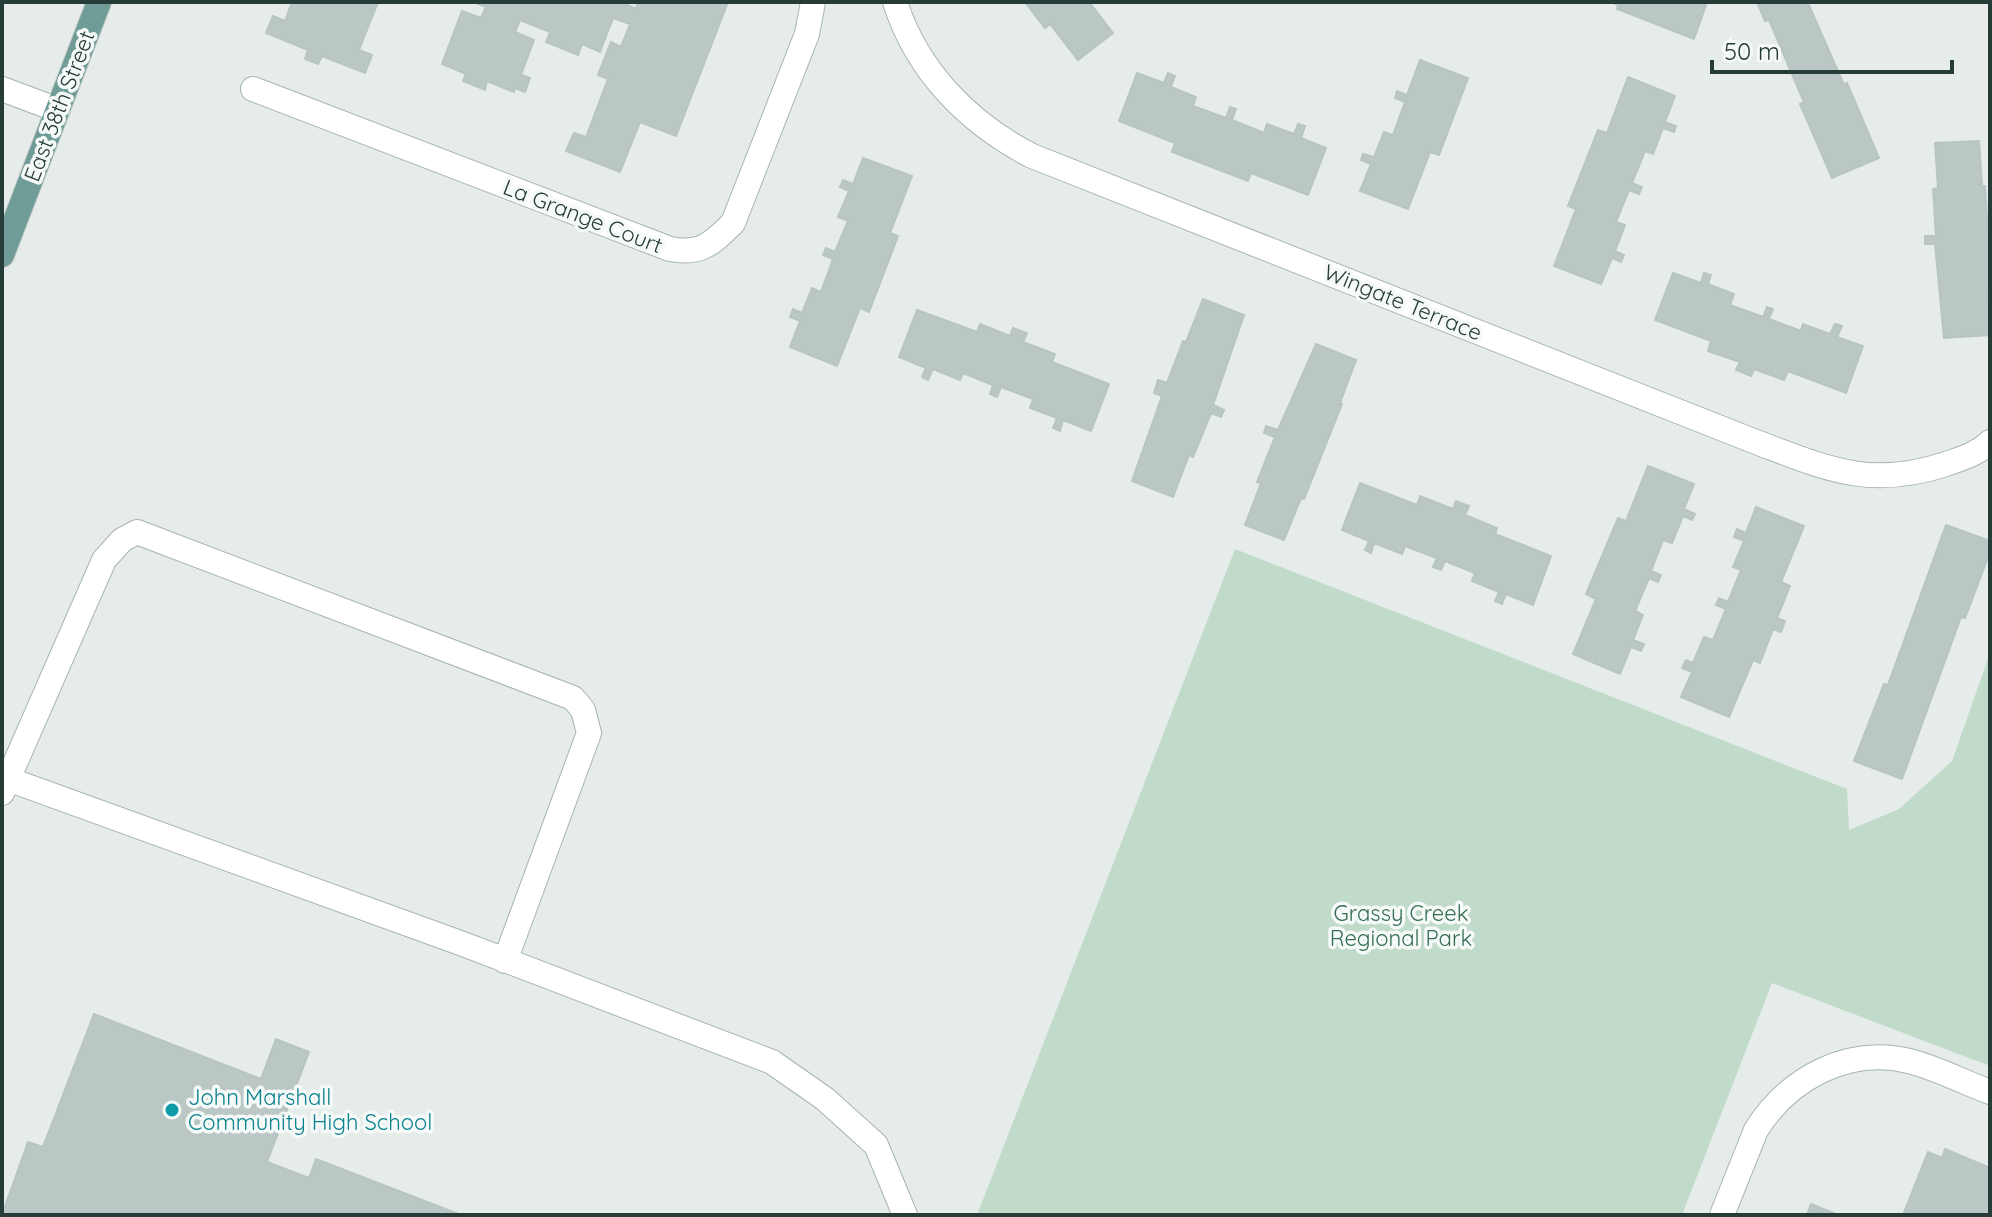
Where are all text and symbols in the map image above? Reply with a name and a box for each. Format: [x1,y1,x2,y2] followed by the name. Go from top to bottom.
[1712,24,1952,74] scale bar
[17,27,101,185] street label: East 38th Street
[1724,36,1780,66] text: 50 m
[499,173,667,259] street label: La Grange Court
[1320,257,1486,347] street label: Wingate Terrace
[1330,899,1472,952] park label: Grassy Creek Regional Park
[188,1083,432,1136] place label: John Marshall Community High School
[163,1101,181,1119] marker: John Marshall Community High School

